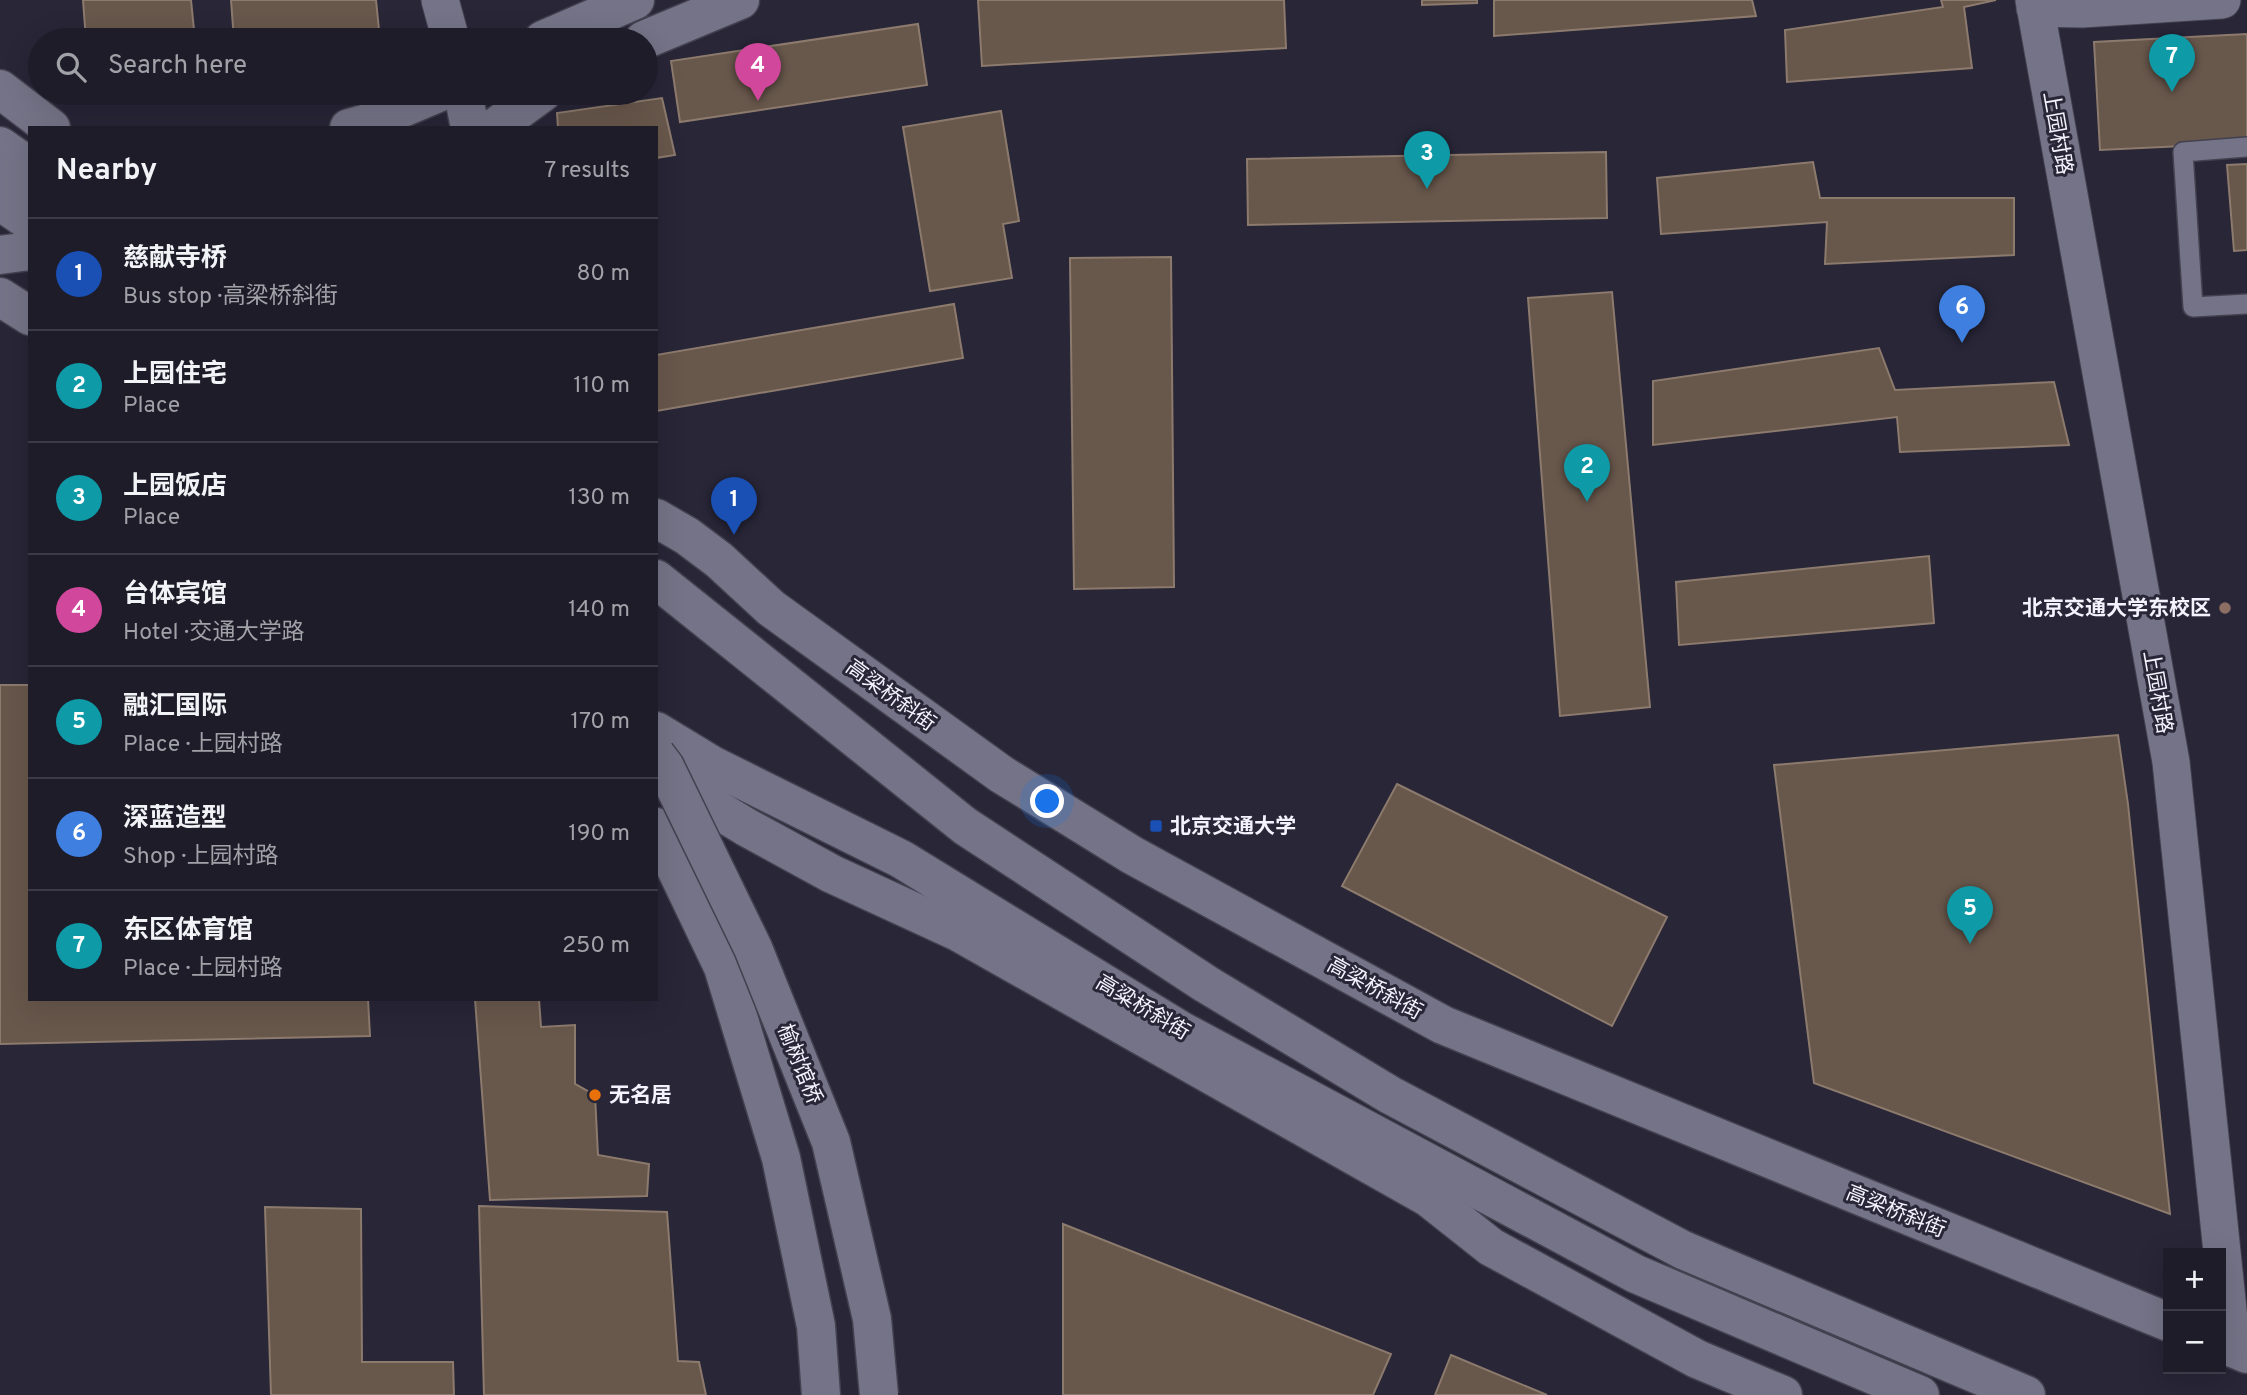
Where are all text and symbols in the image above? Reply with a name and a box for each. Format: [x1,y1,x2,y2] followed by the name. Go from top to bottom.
[28,28,658,105] search box
[2149,34,2195,92] pin: 7
[735,43,781,101] pin: 4
[52,48,90,86] icon: search
[108,50,247,83] text: Search here
[2036,90,2077,177] street label: 上园村路
[1404,131,1450,189] pin: 3
[56,153,157,190] text: Nearby
[544,157,630,186] text: 7 results
[123,243,227,276] text: 慈献寺桥
[74,260,84,289] text: 1
[577,260,630,289] text: 80 m
[123,283,338,312] text: Bus stop · 高梁桥斜街
[1939,285,1985,343] pin: 6
[123,359,227,392] text: 上园住宅
[72,372,86,401] text: 2
[573,372,630,401] text: 110 m
[123,392,180,421] text: Place
[1564,444,1610,502] pin: 2
[123,471,227,504] text: 上园饭店
[711,477,757,535] pin: 1
[72,484,86,513] text: 3
[568,484,630,513] text: 130 m
[123,504,180,533] text: Place
[123,579,227,612] text: 台体宾馆
[72,596,86,625] text: 4
[568,596,630,625] text: 140 m
[2022,596,2211,623] place label: 北京交通大学东校区
[2217,600,2233,616] marker: 北京交通大学东校区
[123,619,304,648] text: Hotel · 交通大学路
[2136,649,2177,736] street label: 上园村路
[840,654,941,738] street label: 高梁桥斜街
[123,691,227,724] text: 融汇国际
[72,708,86,737] text: 5
[571,708,630,737] text: 170 m
[123,731,283,760] text: Place · 上园村路
[1030,784,1064,818] your location
[123,803,227,836] text: 深蓝造型
[1170,814,1296,841] place label: 北京交通大学
[1148,818,1164,834] marker: 北京交通大学
[72,820,86,849] text: 6
[568,820,630,849] text: 190 m
[123,843,279,872] text: Shop · 上园村路
[1947,886,1993,944] pin: 5
[123,915,253,948] text: 东区体育馆
[73,932,85,961] text: 7
[562,932,630,961] text: 250 m
[1322,952,1427,1027] street label: 高梁桥斜街
[123,955,283,984] text: Place · 上园村路
[1090,970,1194,1047] street label: 高粱桥斜街
[770,1021,827,1109] street label: 榆树馆桥
[609,1083,672,1110] place label: 无名居
[587,1087,603,1103] marker: 无名居
[1842,1180,1949,1245] street label: 高梁桥斜街
[2163,1248,2226,1374] map controls
[2163,1248,2226,1311] button: +
[2163,1311,2226,1374] button: −

